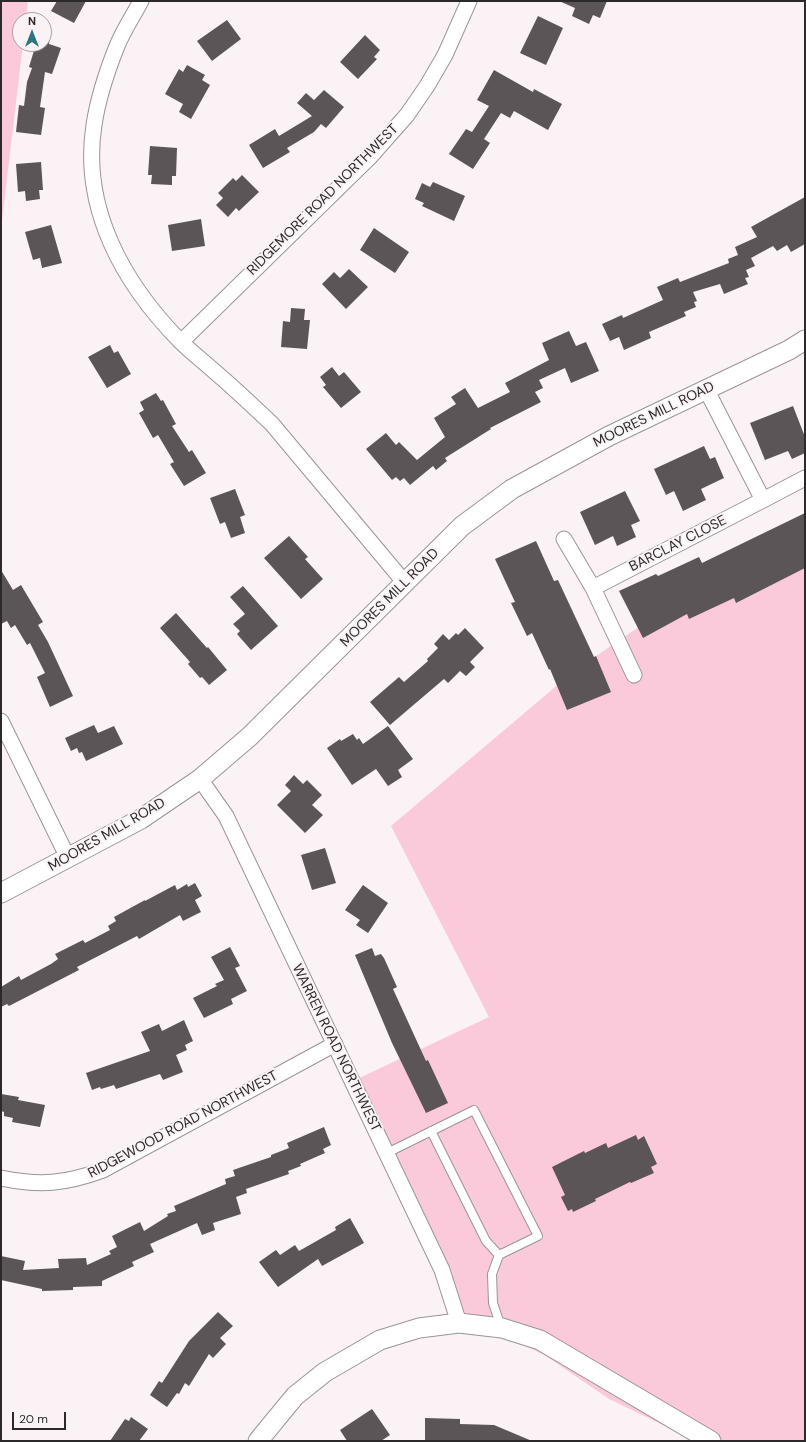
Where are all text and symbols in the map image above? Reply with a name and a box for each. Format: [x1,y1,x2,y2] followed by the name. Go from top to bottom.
[12,12,52,52] north arrow
[28,14,36,28] text: N
[244,121,402,279] street label: RIDGEMORE ROAD NORTHWEST
[591,378,717,452] street label: MOORES MILL ROAD
[627,512,729,576] street label: BARCLAY CLOSE
[337,545,443,651] street label: MOORES MILL ROAD
[45,795,169,875] street label: MOORES MILL ROAD
[288,961,384,1135] street label: WARREN ROAD NORTHWEST
[85,1068,281,1182] street label: RIDGEWOOD ROAD NORTHWEST
[14,1404,68,1430] scale bar
[19,1411,48,1427] text: 20 m

